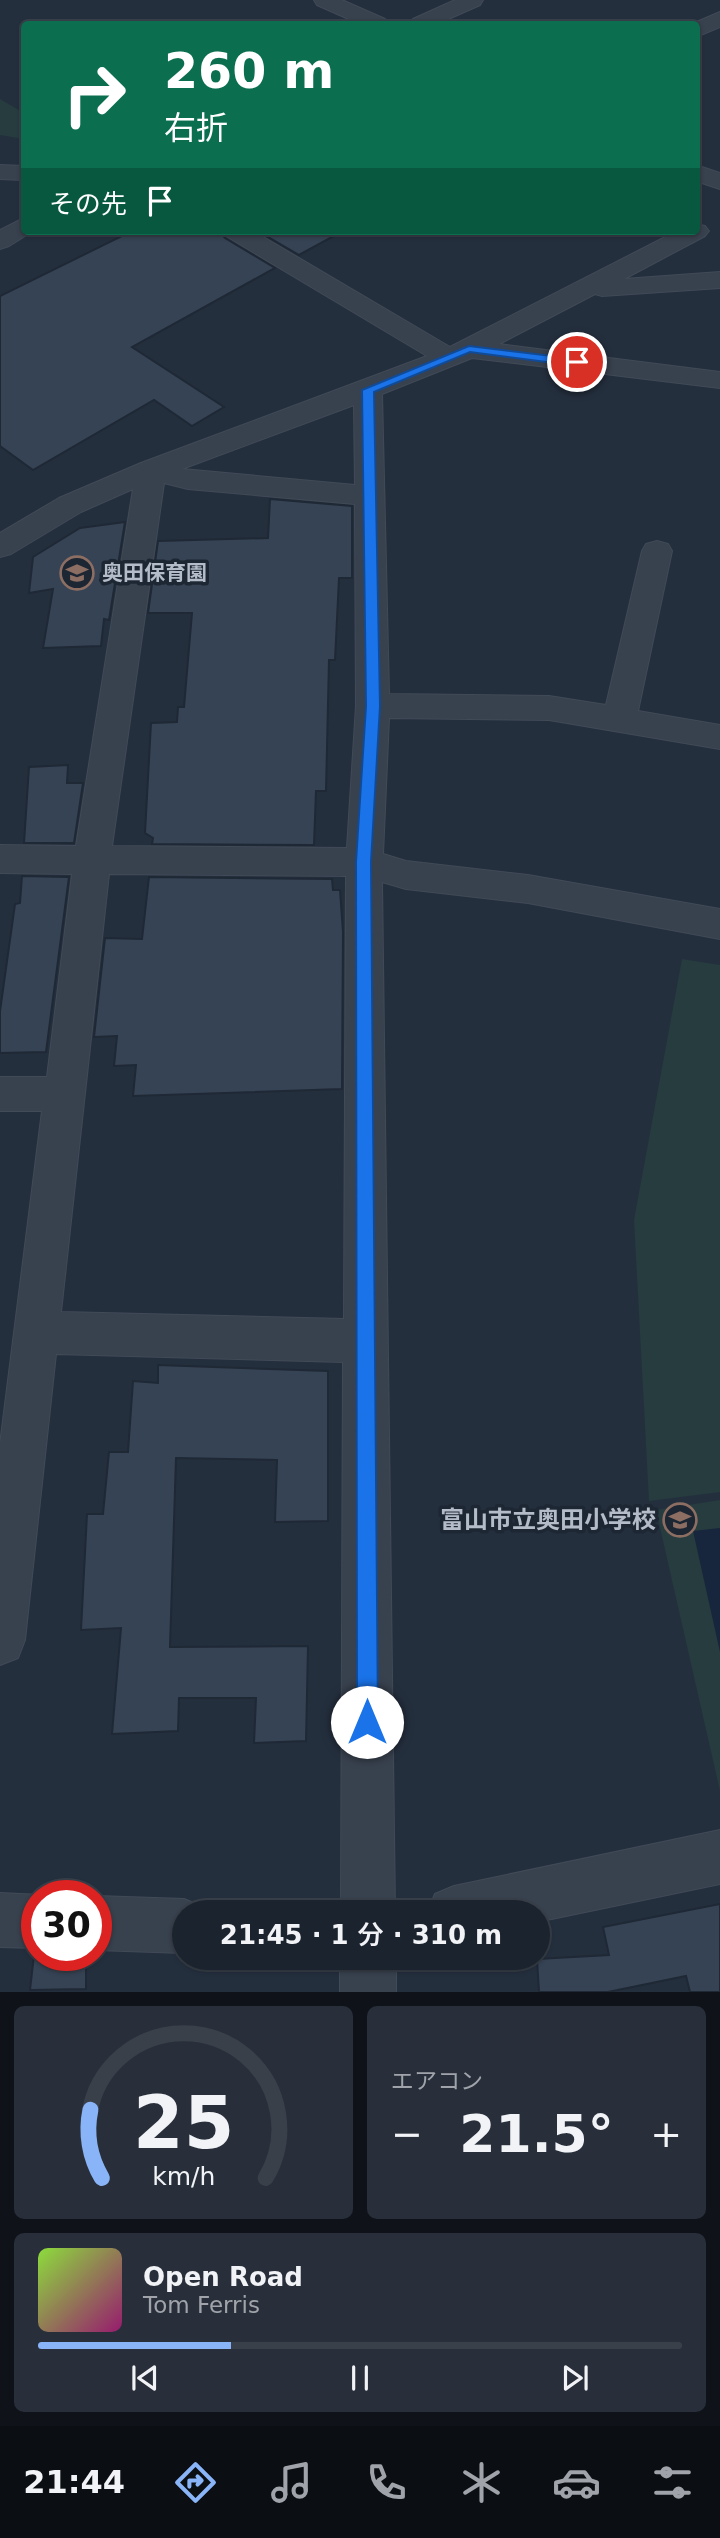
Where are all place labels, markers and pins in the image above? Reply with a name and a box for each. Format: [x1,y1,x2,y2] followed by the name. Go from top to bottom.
[547,332,607,392] pin
[58,554,96,592] school or university icon: 奥田保育園
[102,561,207,585] place label: 奥田保育園
[661,1501,699,1539] school or university icon: 富山市立奥田小学校
[440,1506,656,1534] place label: 富山市立奥田小学校

